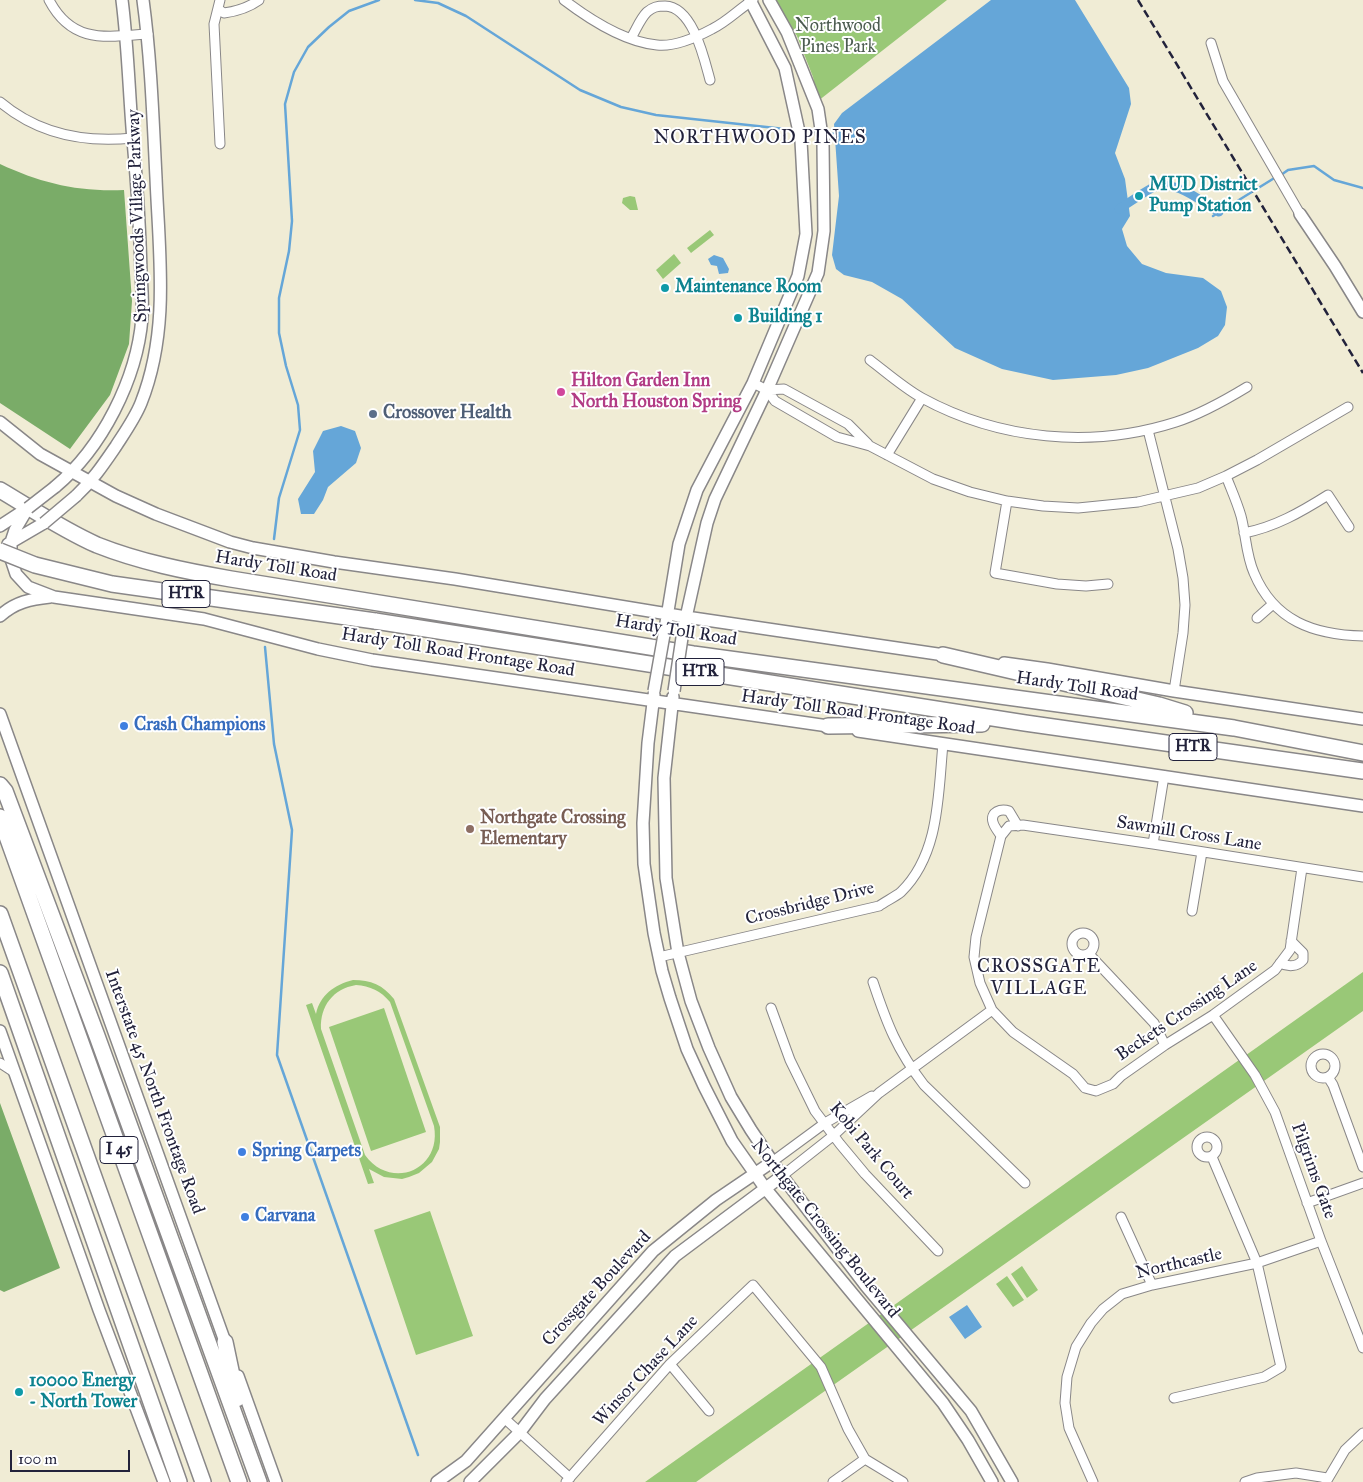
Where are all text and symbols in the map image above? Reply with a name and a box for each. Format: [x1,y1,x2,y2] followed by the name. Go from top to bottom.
[795,16,881,58] park label: Northwood Pines Park
[123,109,153,323] street label: Springwoods Village Parkway
[652,127,868,149] district label: NORTHWOOD PINES
[1149,175,1258,218] place label: MUD District Pump Station
[1133,190,1145,202] marker: MUD District Pump Station
[675,277,822,299] place label: Maintenance Room
[659,282,671,294] marker: Maintenance Room
[748,307,822,329] place label: Building 1
[732,312,744,324] marker: Building 1
[571,371,741,414] place label: Hilton Garden Inn North Houston Spring
[555,386,567,398] marker: Hilton Garden Inn North Houston Spring
[383,403,512,425] place label: Crossover Health
[367,408,379,420] marker: Crossover Health
[214,547,338,587] street label: Hardy Toll Road
[162,580,210,608] road number: HTR
[614,611,738,651] street label: Hardy Toll Road
[340,624,576,682] street label: Hardy Toll Road Frontage Road
[676,659,724,686] road number: HTR
[1015,668,1139,706] street label: Hardy Toll Road
[740,686,976,740] street label: Hardy Toll Road Frontage Road
[134,715,265,737] place label: Crash Champions
[118,720,130,732] marker: Crash Champions
[1169,734,1217,760] road number: HTR
[480,808,625,851] place label: Northgate Crossing Elementary
[1115,812,1263,856] street label: Sawmill Cross Lane
[464,823,476,835] marker: Northgate Crossing Elementary
[743,878,877,930] street label: Crossbridge Drive
[976,956,1102,1000] district label: CROSSGATE VILLAGE
[1112,956,1262,1066] street label: Beckets Crossing Lane
[100,967,208,1217] street label: Interstate 45 North Frontage Road
[824,1098,918,1204] street label: Kobi Park Court
[1286,1120,1340,1222] street label: Pilgrims Gate
[746,1135,904,1323] street label: Northgate Crossing Boulevard
[100,1136,138,1164] road number: I 45
[252,1141,361,1163] place label: Spring Carpets
[236,1146,248,1158] marker: Spring Carpets
[255,1206,315,1228] place label: Carvana
[239,1211,251,1223] marker: Carvana
[538,1227,656,1351] street label: Crossgate Boulevard
[1134,1244,1224,1284] street label: Northcastle
[589,1311,703,1431] street label: Winsor Chase Lane
[29,1371,137,1414] place label: 10000 Energy - North Tower
[13,1386,25,1398] marker: 10000 Energy - North Tower
[12,1440,132,1472] scale bar
[18,1450,57,1468] text: 100 m

